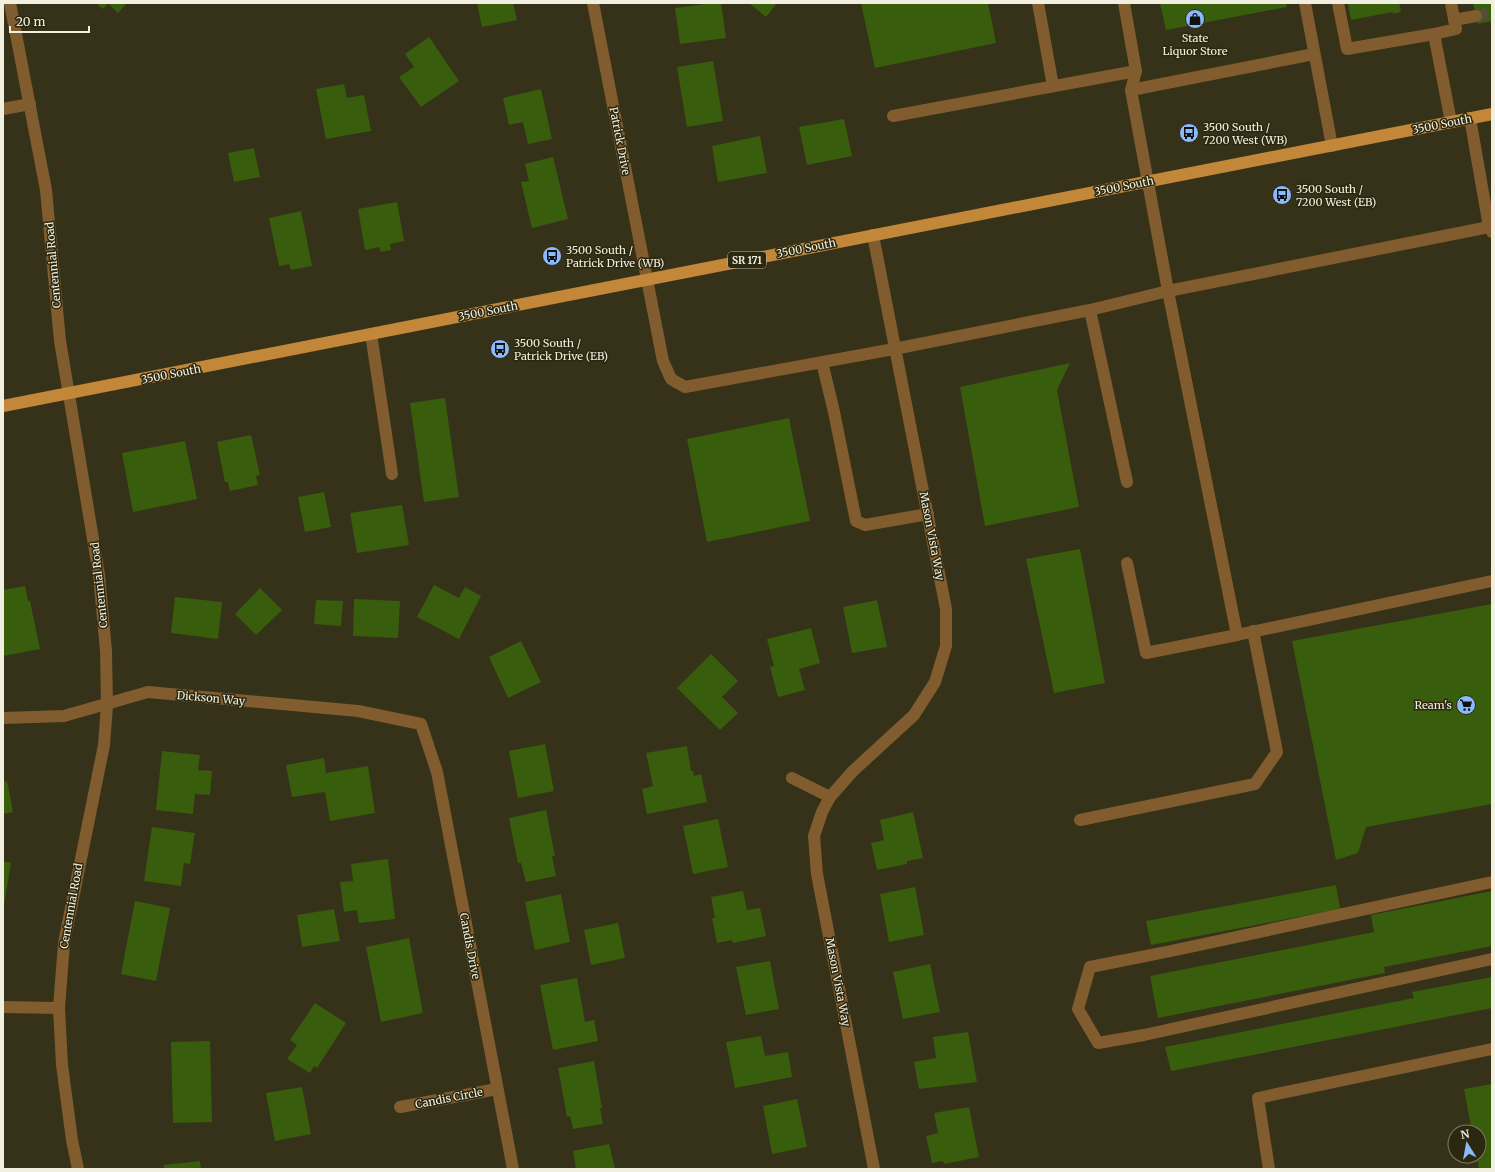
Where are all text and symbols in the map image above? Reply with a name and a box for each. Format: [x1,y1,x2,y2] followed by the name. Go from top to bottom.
[10,8,89,34] scale bar
[1184,8,1206,30] shop icon: State Liquor Store
[16,14,45,29] text: 20 m
[1163,31,1228,58] place label: State Liquor Store
[607,106,634,177] street label: Patrick Drive
[1411,111,1474,137] street label: 3500 South
[1203,120,1287,147] place label: 3500 South / 7200 West (WB)
[1178,122,1200,144] bus stop icon: 3500 South / 7200 West (WB)
[1093,173,1156,199] street label: 3500 South
[1296,182,1376,209] place label: 3500 South / 7200 West (EB)
[1271,184,1293,206] bus stop icon: 3500 South / 7200 West (EB)
[42,221,64,309] street label: Centennial Road
[775,235,838,261] street label: 3500 South
[566,243,664,270] place label: 3500 South / Patrick Drive (WB)
[541,245,563,267] bus stop icon: 3500 South / Patrick Drive (WB)
[728,252,766,268] road number: SR 171
[457,298,520,324] street label: 3500 South
[514,336,608,363] place label: 3500 South / Patrick Drive (EB)
[489,338,511,360] bus stop icon: 3500 South / Patrick Drive (EB)
[140,361,203,387] street label: 3500 South
[917,490,948,582] street label: Mason Vista Way
[87,541,110,629] street label: Centennial Road
[176,688,246,708] street label: Dickson Way
[1455,694,1477,716] supermarket icon: Ream's
[1414,698,1452,712] place label: Ream's
[57,862,85,950] street label: Centennial Road
[457,912,483,981] street label: Candis Drive
[823,936,854,1028] street label: Mason Vista Way
[414,1085,484,1111] street label: Candis Circle
[1447,1124,1487,1164] north arrow
[1459,1126,1471,1142] text: N

